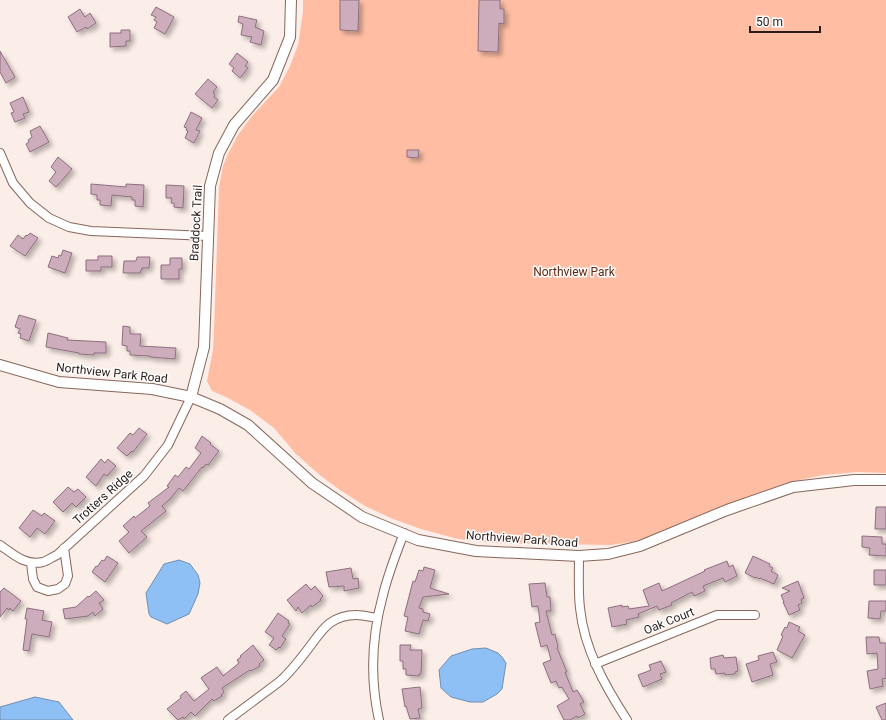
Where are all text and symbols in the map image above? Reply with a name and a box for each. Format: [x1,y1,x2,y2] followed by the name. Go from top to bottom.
[750,8,820,34] scale bar
[756,15,783,29] text: 50 m
[187,185,205,261] street label: Braddock Trail
[533,265,616,279] park label: Northview Park
[56,360,168,386] street label: Northview Park Road
[70,467,136,527] street label: Trotters Ridge
[466,528,578,550] street label: Northview Park Road
[642,604,696,637] street label: Oak Court

